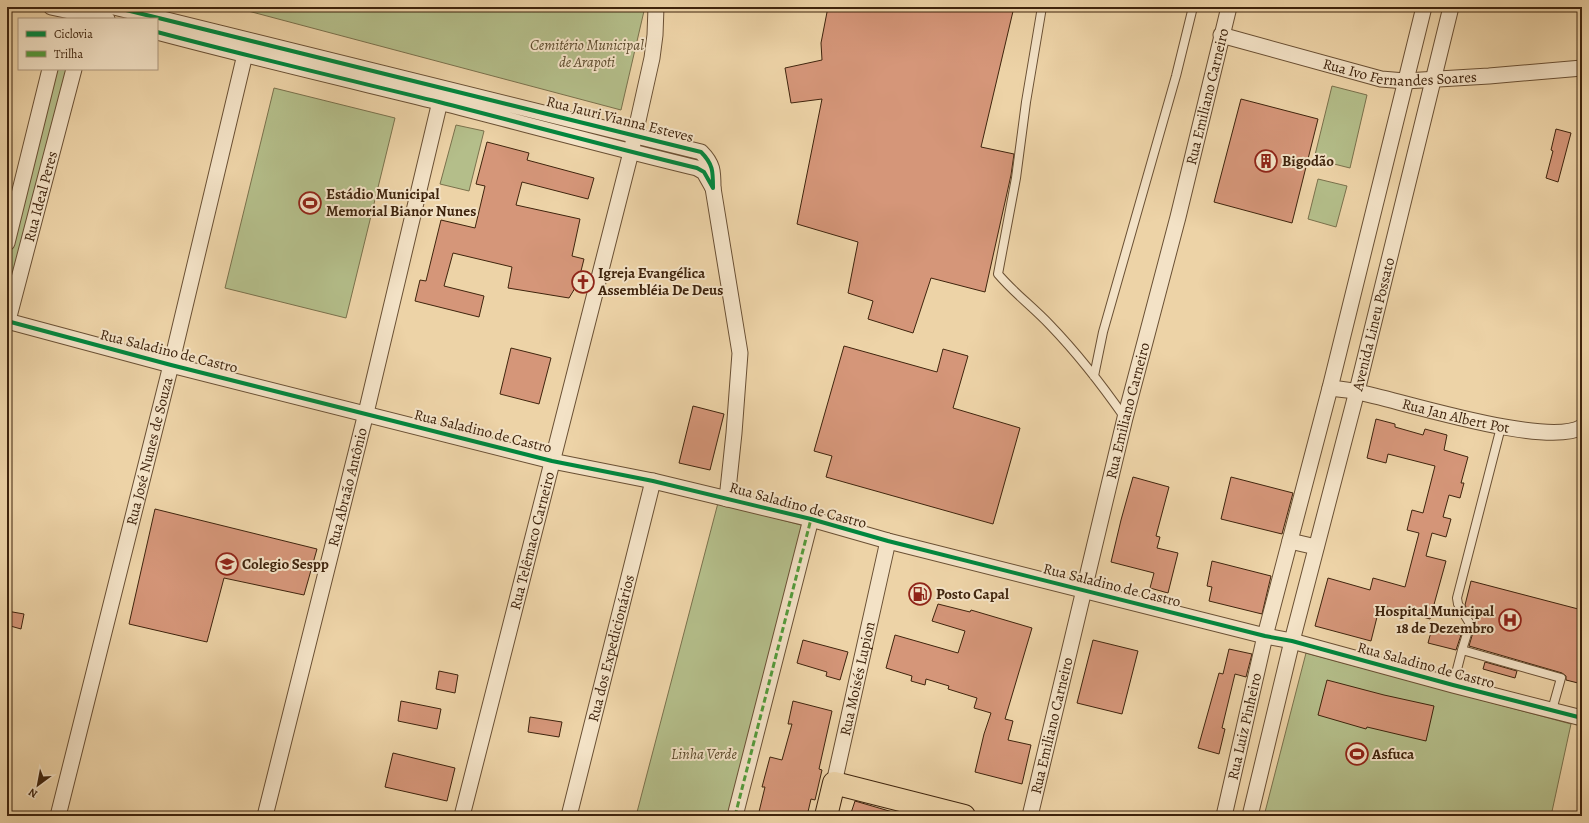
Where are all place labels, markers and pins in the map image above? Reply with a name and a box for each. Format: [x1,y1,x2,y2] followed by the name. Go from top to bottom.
[1253,148,1279,174] building icon: Bigodão
[1282,151,1334,171] place label: Bigodão
[326,184,476,221] place label: Estádio Municipal Memorial Bianor Nunes
[297,190,323,216] sports icon: Estádio Municipal Memorial Bianor Nunes
[597,263,723,300] place label: Igreja Evangélica Assembléia De Deus
[570,269,596,295] church icon: Igreja Evangélica Assembléia De Deus
[214,551,240,577] school or university icon: Colegio Sespp
[242,554,329,574] place label: Colegio Sespp
[907,581,933,607] fuel station icon: Posto Capal
[936,584,1009,604] place label: Posto Capal
[1375,601,1494,638] place label: Hospital Municipal 18 de Dezembro
[1497,607,1523,633] hospital icon: Hospital Municipal 18 de Dezembro
[1344,741,1370,767] sports icon: Asfuca
[1371,744,1415,764] place label: Asfuca

